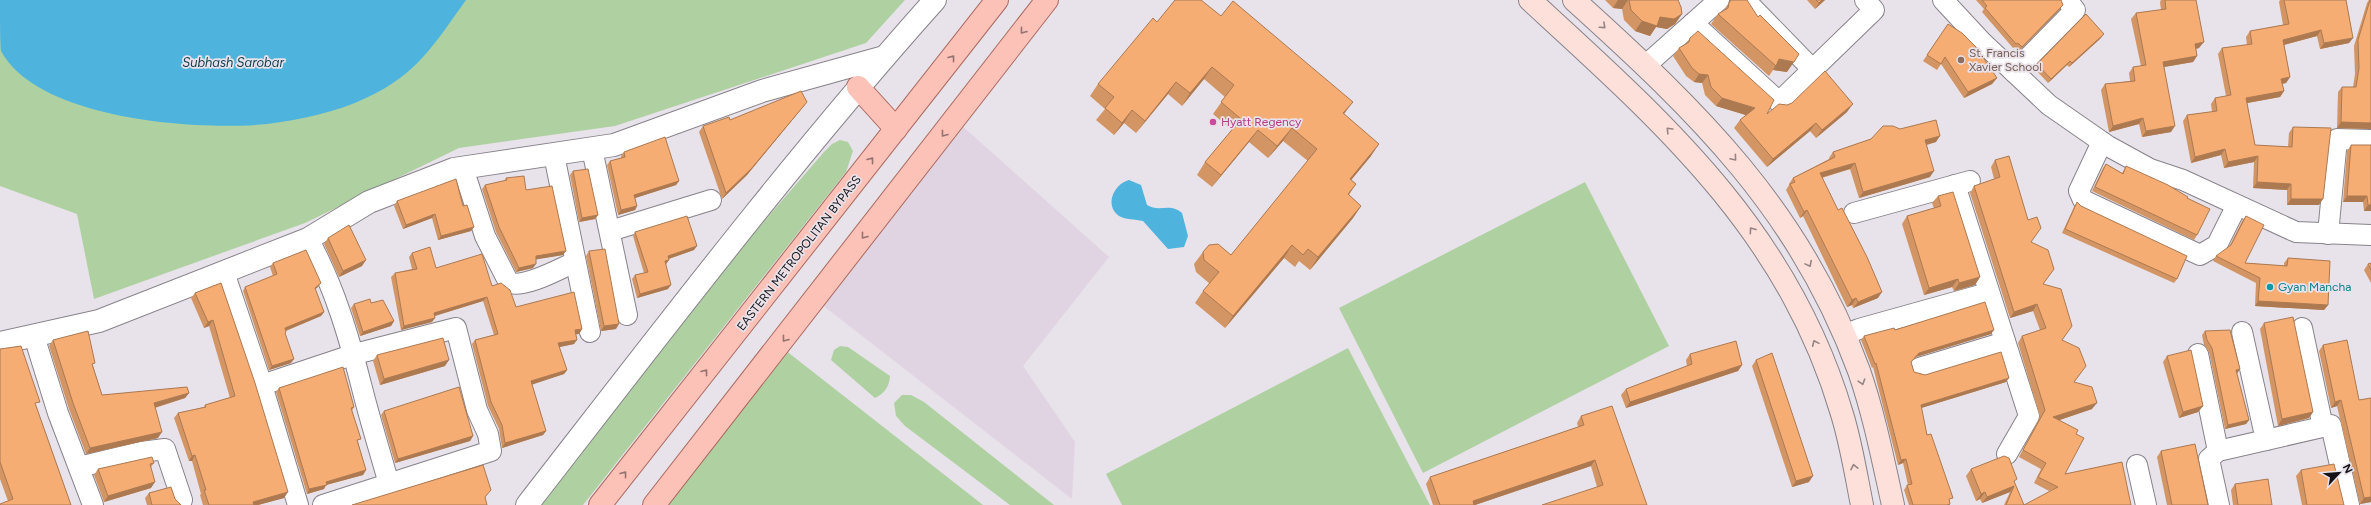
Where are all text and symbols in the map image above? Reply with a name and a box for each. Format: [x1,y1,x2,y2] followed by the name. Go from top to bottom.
[1598,22,1606,29] one-way arrow
[1021,26,1028,33] one-way arrow
[1969,46,2042,74] place label: St. Francis Xavier School
[182,55,284,70] water label: Subhash Sarobar
[947,55,954,62] one-way arrow
[1956,55,1966,65] marker: St. Francis Xavier School
[1221,115,1302,129] place label: Hyatt Regency
[1208,117,1218,127] marker: Hyatt Regency
[1666,127,1674,135] one-way arrow
[941,129,948,136] one-way arrow
[1730,153,1737,160] one-way arrow
[867,157,874,164] one-way arrow
[734,173,864,333] street label: EASTERN METROPOLITAN BYPASS
[1750,227,1757,234] one-way arrow
[862,232,869,239] one-way arrow
[1804,260,1812,267] one-way arrow
[2278,280,2351,294] place label: Gyan Mancha
[2265,282,2275,292] marker: Gyan Mancha
[782,335,789,342] one-way arrow
[1812,340,1820,348] one-way arrow
[700,370,707,377] one-way arrow
[1857,379,1866,386] one-way arrow
[2319,453,2359,493] north arrow
[2340,462,2355,476] text: N
[1850,464,1858,470] one-way arrow
[620,472,627,479] one-way arrow

